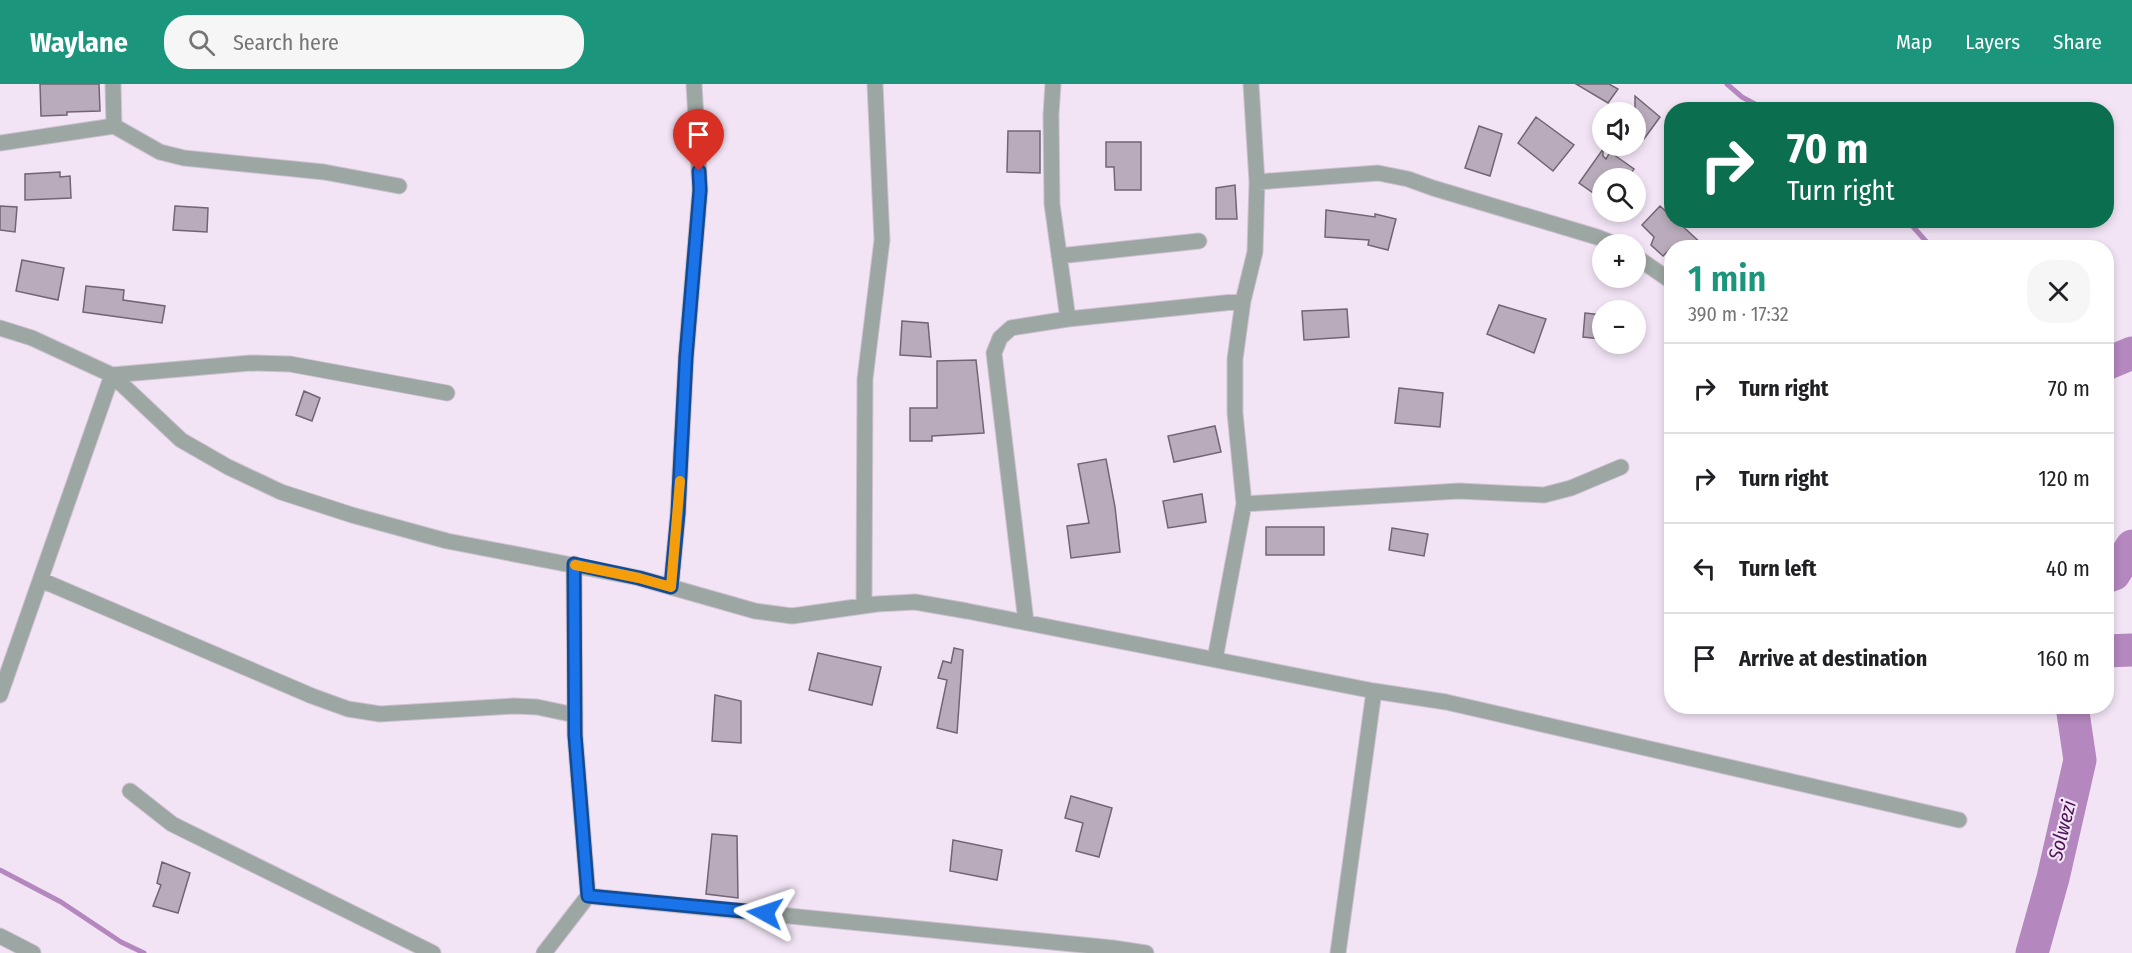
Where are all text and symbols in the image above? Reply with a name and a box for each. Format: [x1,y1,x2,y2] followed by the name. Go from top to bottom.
[164,15,584,69] search box
[30,26,128,59] text: Waylane
[185,26,218,59] icon: search
[233,29,339,56] text: Search here
[1896,29,1932,55] text: Map
[1965,29,2020,55] text: Layers
[2053,29,2102,55] text: Share
[1592,102,1646,354] map controls
[1592,102,1646,156] button: sound
[673,109,724,171] pin
[682,118,715,151] icon: arrive
[1787,124,1868,174] text: 70 m
[1688,126,1766,204] icon: right
[1592,168,1646,222] button: search
[1787,175,1895,207] text: Turn right
[1592,234,1646,288] button: +
[1688,257,1766,301] text: 1 min
[2027,260,2090,323] button: close
[1592,300,1646,354] button: −
[1688,302,1789,326] text: 390 m · 17:32
[1688,372,1721,405] icon: right
[1739,375,1828,402] text: Turn right
[2048,375,2090,402] text: 70 m
[1688,462,1721,495] icon: right
[1739,465,1828,492] text: Turn right
[2038,465,2090,492] text: 120 m
[1688,552,1721,585] icon: left
[1739,555,1817,582] text: Turn left
[2046,555,2090,582] text: 40 m
[1688,642,1721,675] icon: arrive
[1739,645,1927,672] text: Arrive at destination
[2037,645,2090,672] text: 160 m
[2043,798,2081,863] water label: Solwezi
[733,881,797,945] position arrow

